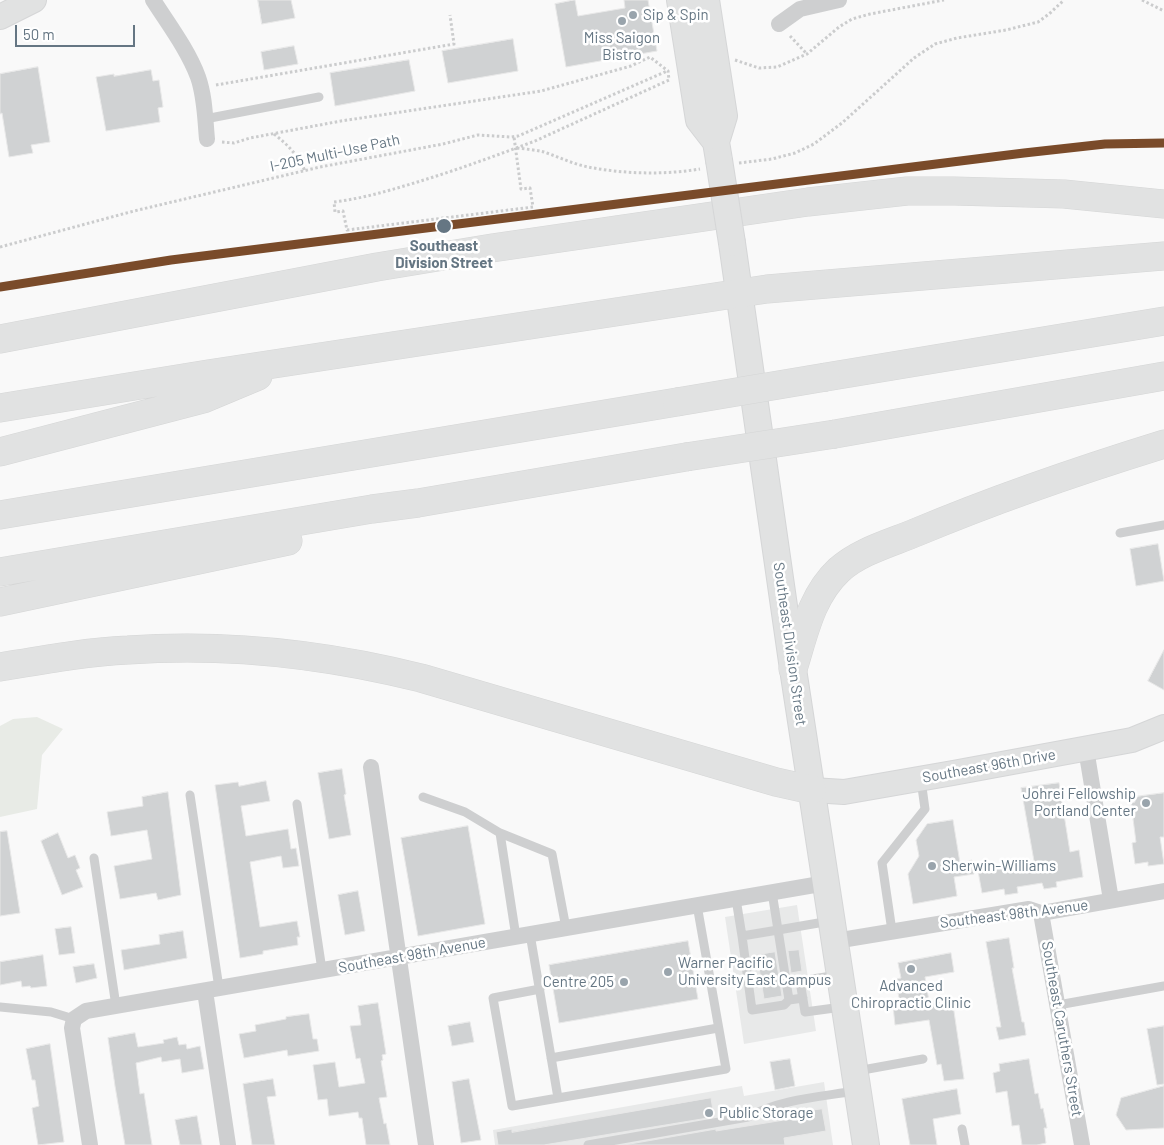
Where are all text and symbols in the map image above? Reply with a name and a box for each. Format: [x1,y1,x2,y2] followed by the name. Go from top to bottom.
[643,6,709,24] place label: Sip & Spin
[627,9,639,21] marker: Sip & Spin
[18,15,138,47] scale bar
[616,15,628,27] marker: Miss Saigon Bistro
[23,25,55,43] text: 50 m
[584,29,660,64] place label: Miss Saigon Bistro
[268,130,402,176] street label: I-205 Multi-Use Path
[435,217,453,235] marker: Southeast Division Street
[395,237,493,272] place label: Southeast Division Street
[770,561,810,727] street label: Southeast Division Street
[921,745,1057,787] street label: Southeast 96th Drive
[1022,785,1136,820] place label: Johrei Fellowship Portland Center
[1140,797,1152,809] marker: Johrei Fellowship Portland Center
[942,857,1056,875] place label: Sherwin-Williams
[926,860,938,872] marker: Sherwin-Williams
[939,896,1089,932] street label: Southeast 98th Avenue
[337,933,487,977] street label: Southeast 98th Avenue
[1038,940,1086,1118] street label: Southeast Caruthers Street
[678,954,831,989] place label: Warner Pacific University East Campus
[905,963,917,975] marker: Advanced Chiropractic Clinic
[662,966,674,978] marker: Warner Pacific University East Campus
[543,973,614,991] place label: Centre 205
[618,976,630,988] marker: Centre 205
[851,977,971,1012] place label: Advanced Chiropractic Clinic
[719,1104,813,1122] place label: Public Storage
[703,1107,715,1119] marker: Public Storage

